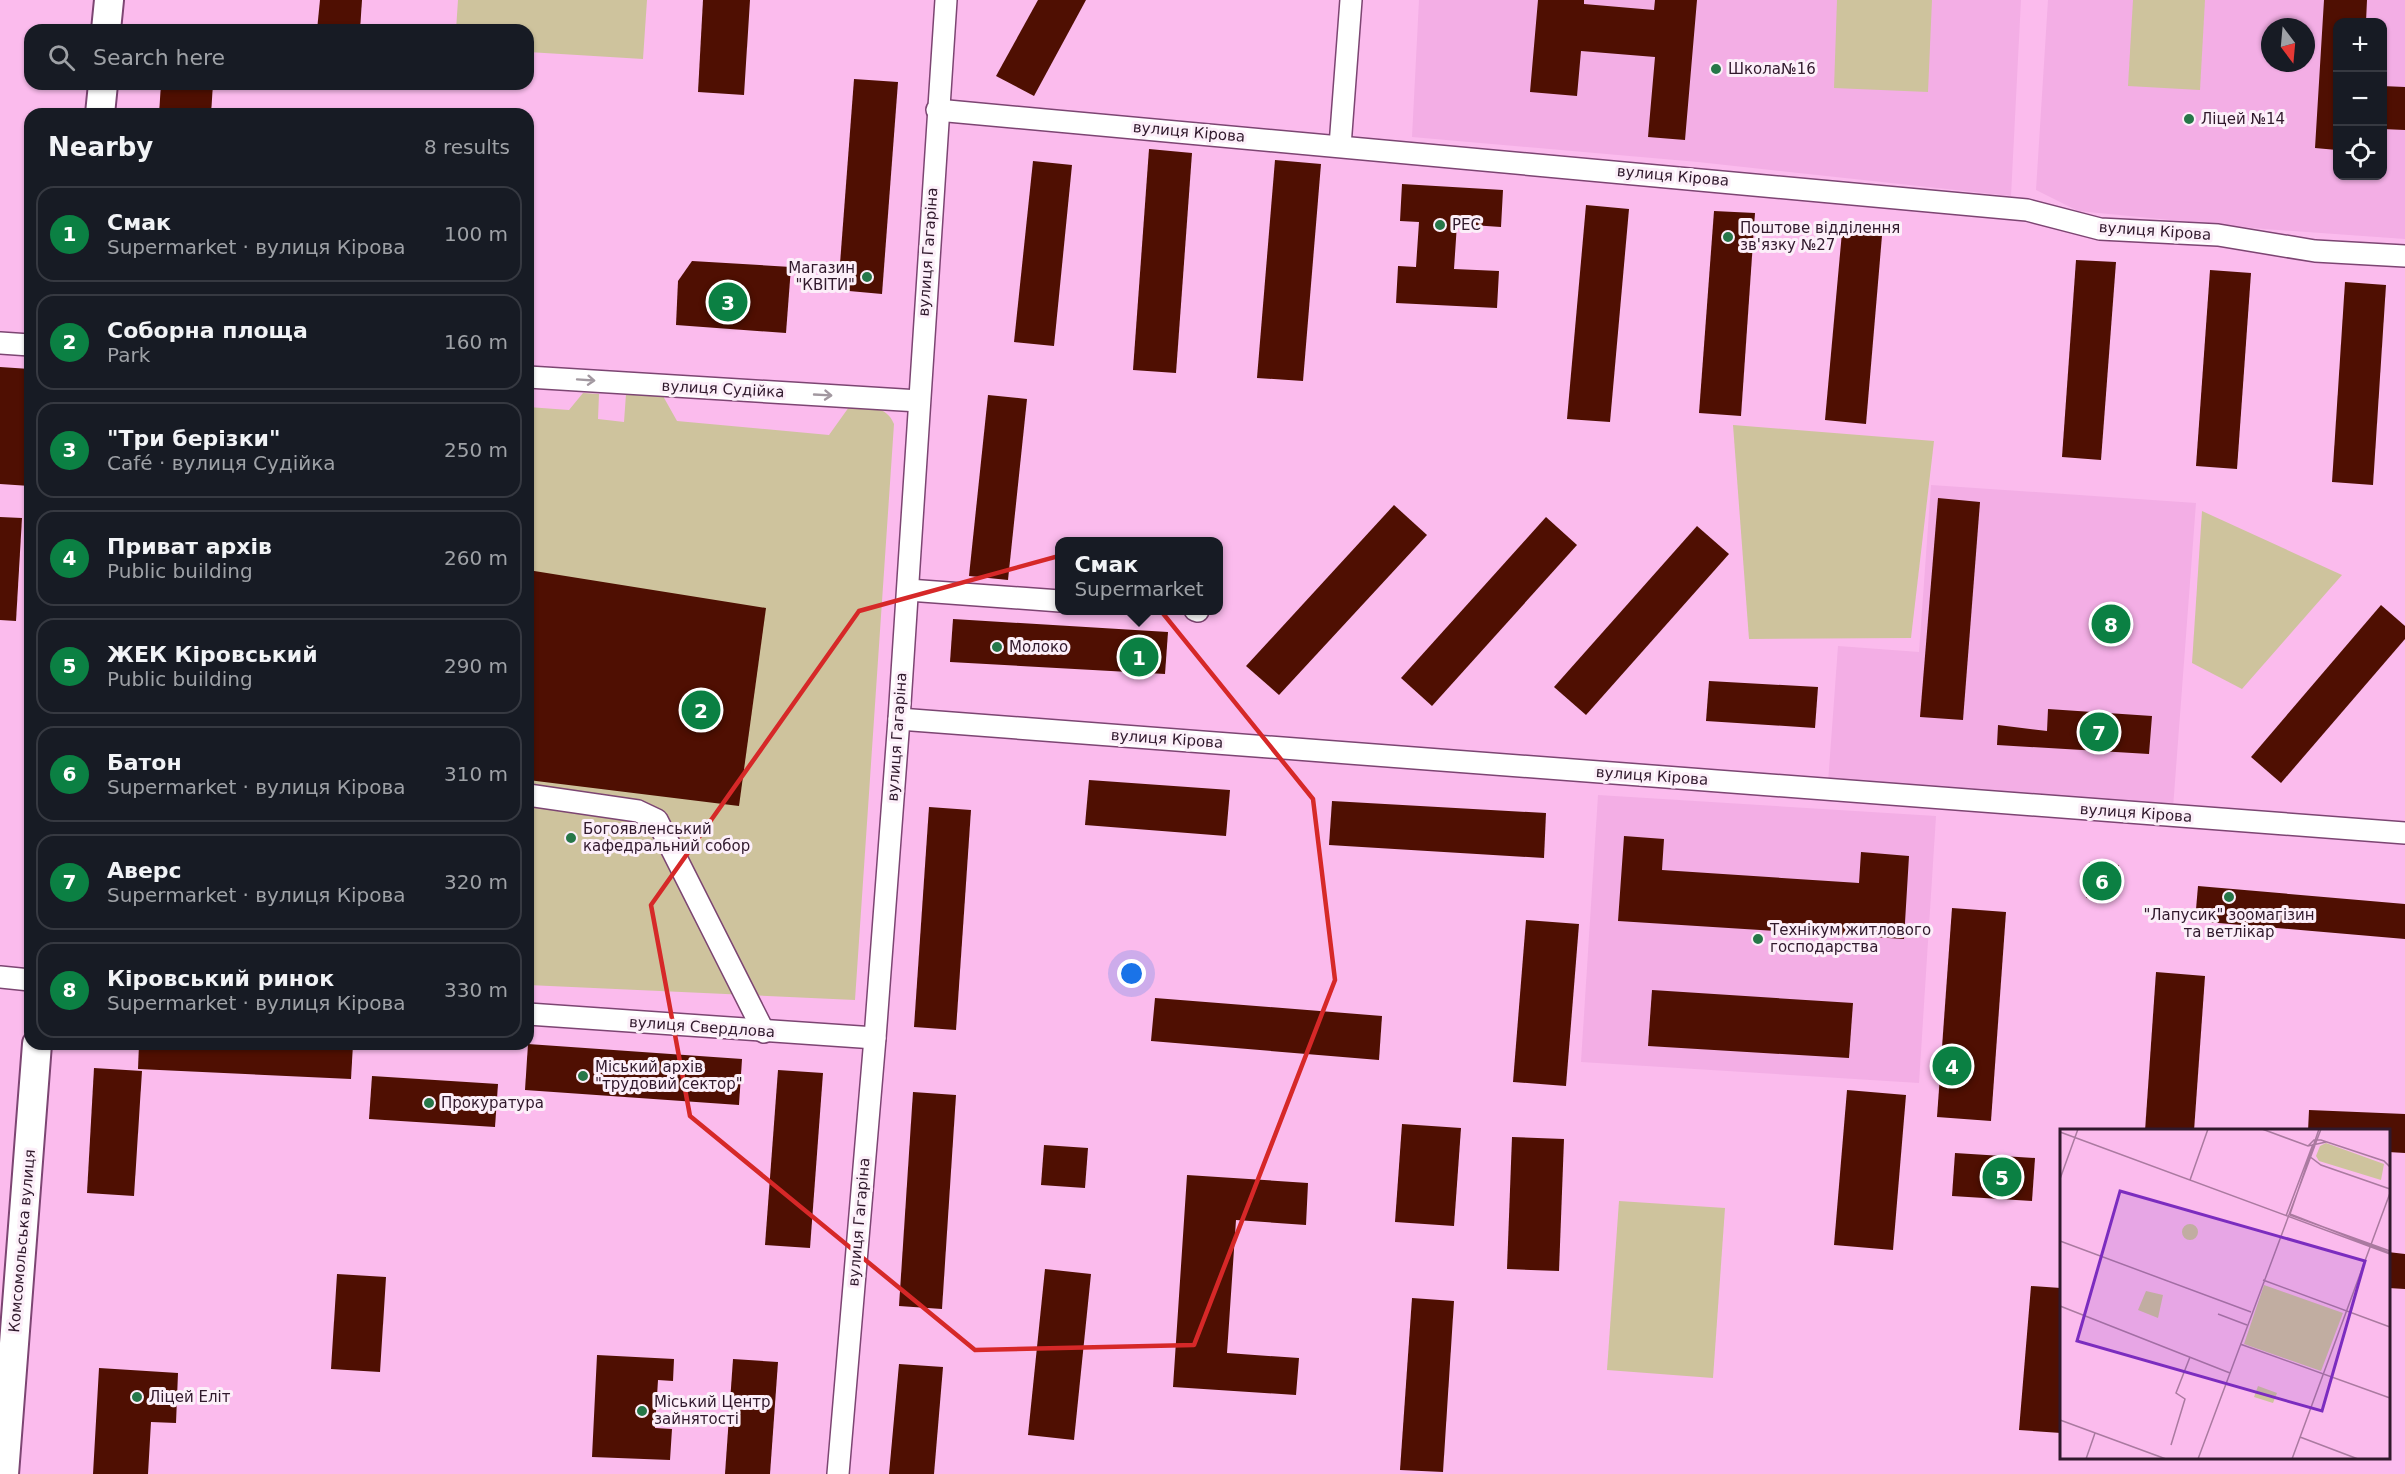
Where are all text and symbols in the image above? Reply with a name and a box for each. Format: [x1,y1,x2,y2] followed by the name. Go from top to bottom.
[2261,18,2315,72] north arrow
[2333,18,2387,180] map controls
[2333,18,2387,72] button: +
[24,24,534,90] search box
[45,41,78,74] icon: search
[93,45,225,70] text: Search here
[1728,60,1816,78] place label: Школа№16
[1709,62,1723,76] marker: Школа№16
[2333,72,2387,126] button: −
[2201,110,2285,128] place label: Ліцей №14
[2182,112,2196,126] marker: Ліцей №14
[1132,118,1246,146] street label: вулиця Кірова
[2333,126,2387,180] button: locate
[48,132,153,162] text: Nearby
[424,135,510,159] text: 8 results
[1616,162,1730,190] street label: вулиця Кірова
[915,187,941,317] street label: вулиця Гагаріна
[107,210,171,235] text: Смак
[1452,216,1481,234] place label: РЕС
[1433,218,1447,232] marker: РЕС
[2098,218,2212,244] street label: вулиця Кірова
[1740,219,1900,254] place label: Поштове відділення зв'язку №27
[63,222,76,246] text: 1
[444,222,508,246] text: 100 m
[1721,230,1735,244] marker: Поштове відділення зв'язку №27
[107,235,405,259] text: Supermarket · вулиця Кірова
[788,259,855,294] place label: Магазин "КВІТИ"
[860,270,874,284] marker: Магазин "КВІТИ"
[708,280,748,324] pin: 3
[107,318,308,343] text: Соборна площа
[63,330,76,354] text: 2
[444,330,508,354] text: 160 m
[107,343,150,367] text: Park
[576,375,596,386] one-way arrow
[661,377,785,401] street label: вулиця Судійка
[812,390,832,401] one-way arrow
[107,426,280,451] text: "Три берізки"
[63,438,76,462] text: 3
[444,438,508,462] text: 250 m
[107,451,336,475] text: Café · вулиця Судійка
[107,534,272,559] text: Приват архів
[1055,537,1223,615] popup
[63,546,76,570] text: 4
[444,546,508,570] text: 260 m
[1074,552,1138,577] text: Смак
[107,559,253,583] text: Public building
[1074,577,1204,601] text: Supermarket
[2092,602,2130,646] pin: 8
[1120,634,1158,680] pin: 1
[1009,638,1068,656] place label: Молоко
[990,640,1004,654] marker: Молоко
[107,642,318,667] text: ЖЕК Кіровський
[63,654,76,678] text: 5
[444,654,508,678] text: 290 m
[107,667,253,691] text: Public building
[884,672,910,802] street label: вулиця Гагаріна
[682,688,720,732] pin: 2
[2080,710,2118,754] pin: 7
[1110,726,1224,752] street label: вулиця Кірова
[107,750,182,775] text: Батон
[63,762,76,786] text: 6
[444,762,508,786] text: 310 m
[1595,763,1709,789] street label: вулиця Кірова
[107,775,405,799] text: Supermarket · вулиця Кірова
[2079,800,2193,826] street label: вулиця Кірова
[583,820,750,855] place label: Богоявленський кафедральний собор
[564,831,578,845] marker: Богоявленський кафедральний собор
[107,858,182,883] text: Аверс
[2082,858,2122,904] pin: 6
[63,870,76,894] text: 7
[444,870,508,894] text: 320 m
[107,883,405,907] text: Supermarket · вулиця Кірова
[2222,890,2236,904] marker: "Лапусик" зоомагізин та ветлікар
[2143,906,2315,941] place label: "Лапусик" зоомагізин та ветлікар
[1769,921,1931,956] place label: Технікум житлового господарства
[1751,932,1765,946] marker: Технікум житлового господарства
[1117,959,1146,988] your location
[107,966,334,991] text: Кіровський ринок
[63,978,76,1002] text: 8
[444,978,508,1002] text: 330 m
[107,991,405,1015] text: Supermarket · вулиця Кірова
[628,1013,776,1041] street label: вулиця Свердлова
[1932,1044,1972,1088] pin: 4
[595,1058,743,1093] place label: Міський архів "трудовий сектор"
[576,1069,590,1083] marker: Міський архів "трудовий сектор"
[441,1094,544,1112] place label: Прокуратура
[422,1096,436,1110] marker: Прокуратура
[2060,1129,2390,1459] inset map
[5,1149,39,1333] street label: Комсомольська вулиця
[1982,1154,2022,1200] pin: 5
[844,1157,874,1287] street label: вулиця Гагаріна
[149,1388,231,1406] place label: Ліцей Еліт
[130,1390,144,1404] marker: Ліцей Еліт
[654,1393,770,1428] place label: Міський Центр зайнятості
[635,1404,649,1418] marker: Міський Центр зайнятості

